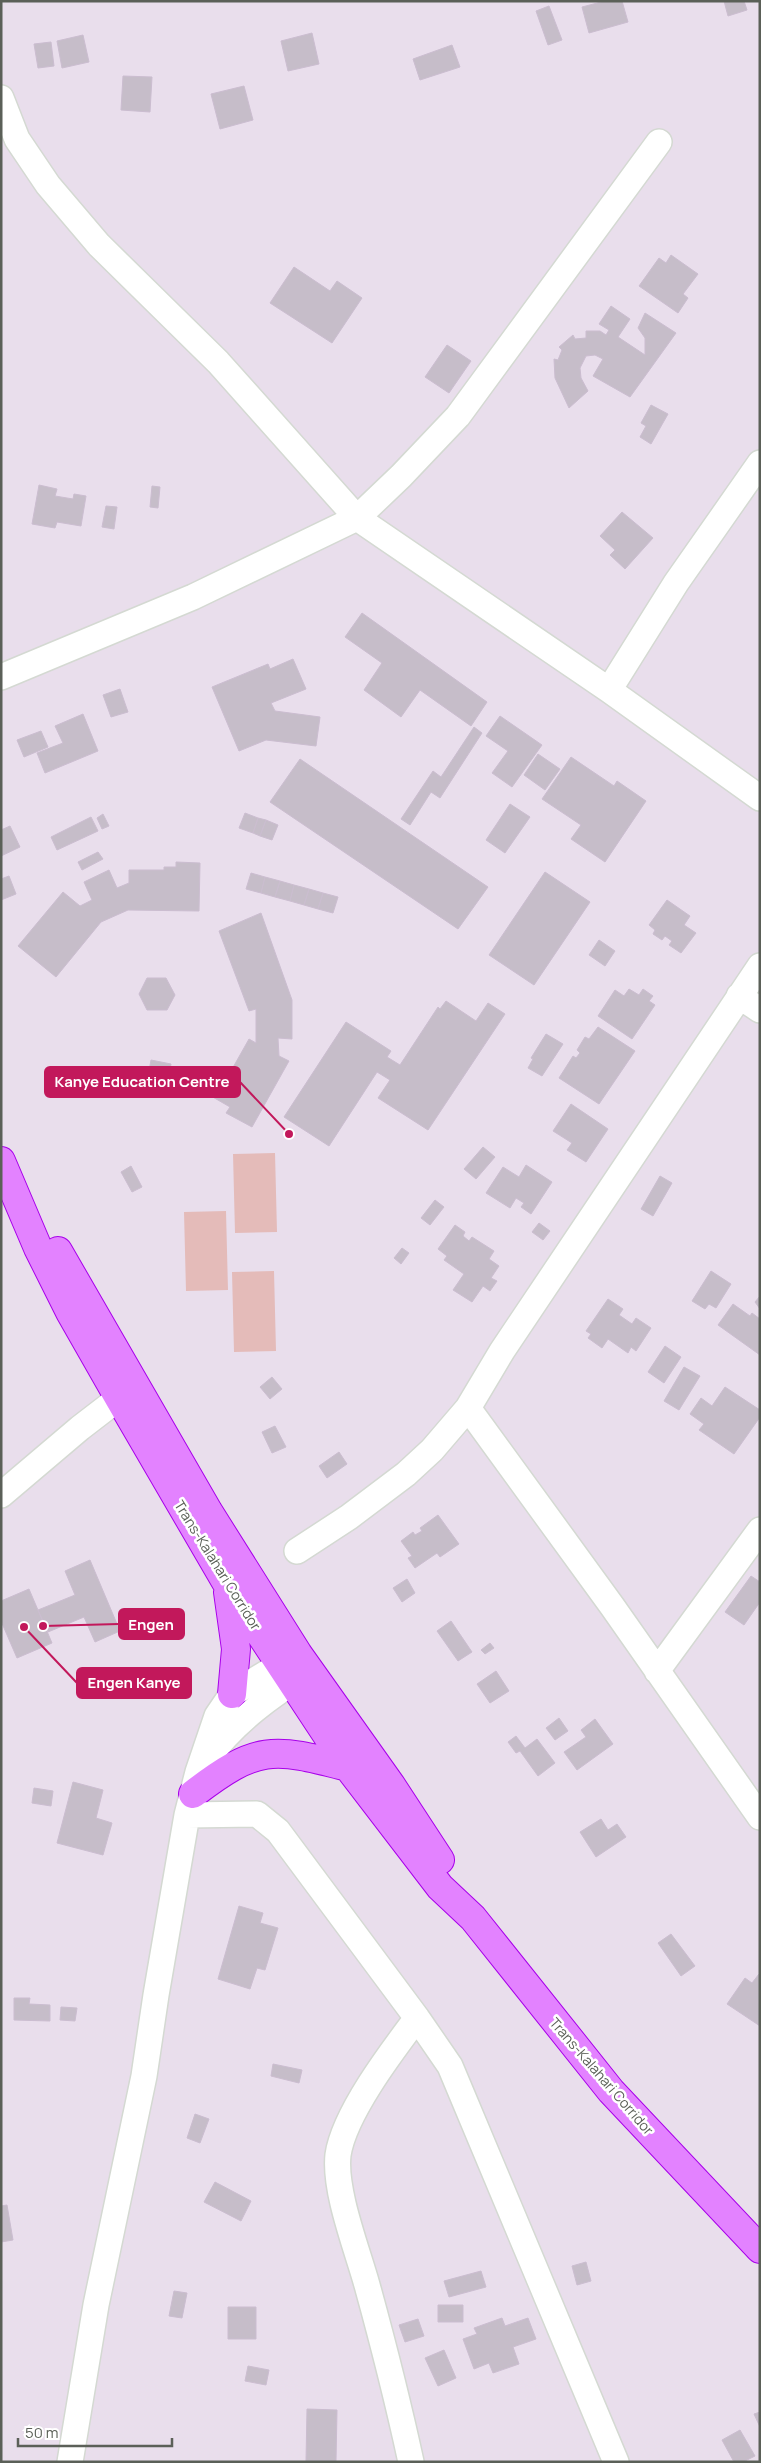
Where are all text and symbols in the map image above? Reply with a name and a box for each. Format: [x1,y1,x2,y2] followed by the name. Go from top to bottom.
[45,1067,240,1097] callout: Kanye Education Centre
[54,1071,230,1092] text: Kanye Education Centre
[170,1497,266,1633] street label: Trans-Kalahari Corridor
[119,1609,184,1639] callout: Engen
[128,1614,174,1635] text: Engen
[77,1668,191,1698] callout: Engen Kanye
[87,1672,181,1693] text: Engen Kanye
[546,2013,658,2139] street label: Trans-Kalahari Corridor
[18,2416,171,2448] scale bar
[25,2422,59,2443] text: 50 m

